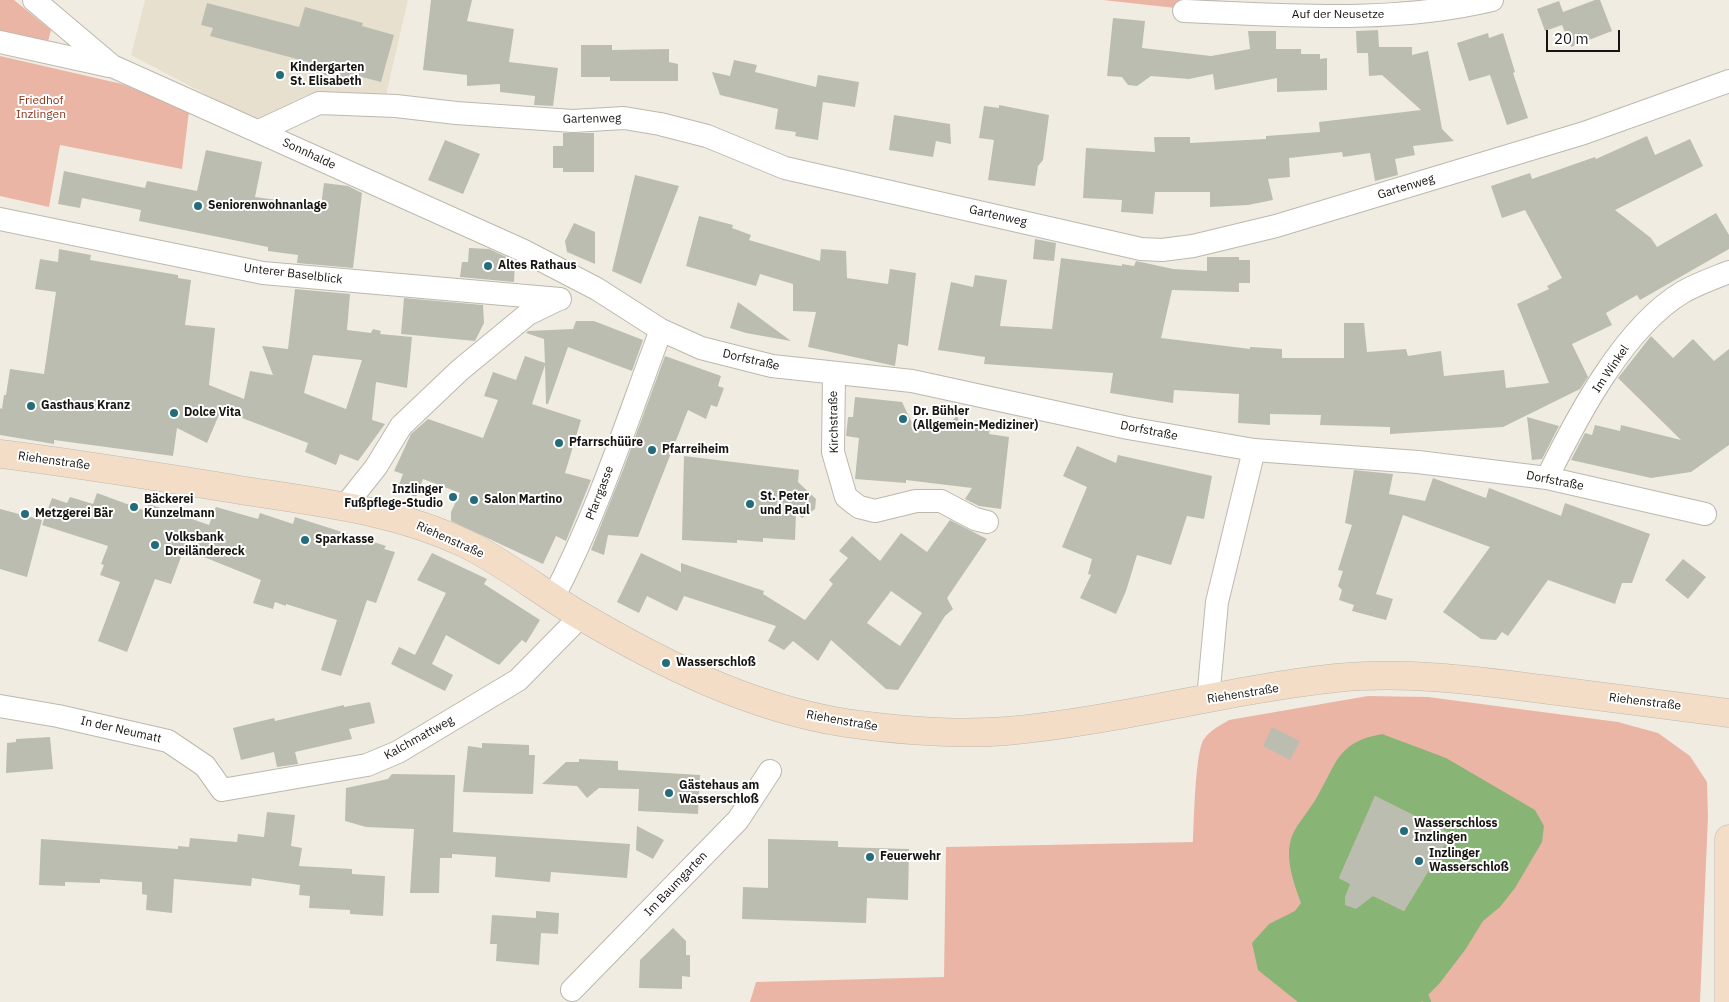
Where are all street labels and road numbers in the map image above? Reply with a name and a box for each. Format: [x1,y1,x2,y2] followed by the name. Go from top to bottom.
[1292,8,1384,22] street label: Auf der Neusetze
[562,111,622,127] street label: Gartenweg
[280,135,338,173] street label: Sonnhalde
[1376,172,1436,202] street label: Gartenweg
[968,202,1028,230] street label: Gartenweg
[243,261,343,287] street label: Unterer Baselblick
[1590,342,1632,396] street label: Im Winkel
[721,346,781,374] street label: Dorfstraße
[826,390,842,454] street label: Kirchstraße
[1119,418,1179,444] street label: Dorfstraße
[17,449,91,473] street label: Riehenstraße
[583,464,617,522] street label: Pfarrgasse
[1525,468,1585,494] street label: Dorfstraße
[414,519,486,561] street label: Riehenstraße
[1206,681,1280,707] street label: Riehenstraße
[1608,690,1682,714] street label: Riehenstraße
[805,708,879,734] street label: Riehenstraße
[382,713,456,763] street label: Kalchmattweg
[79,714,163,746] street label: In der Neumatt
[642,849,710,919] street label: Im Baumgarten

